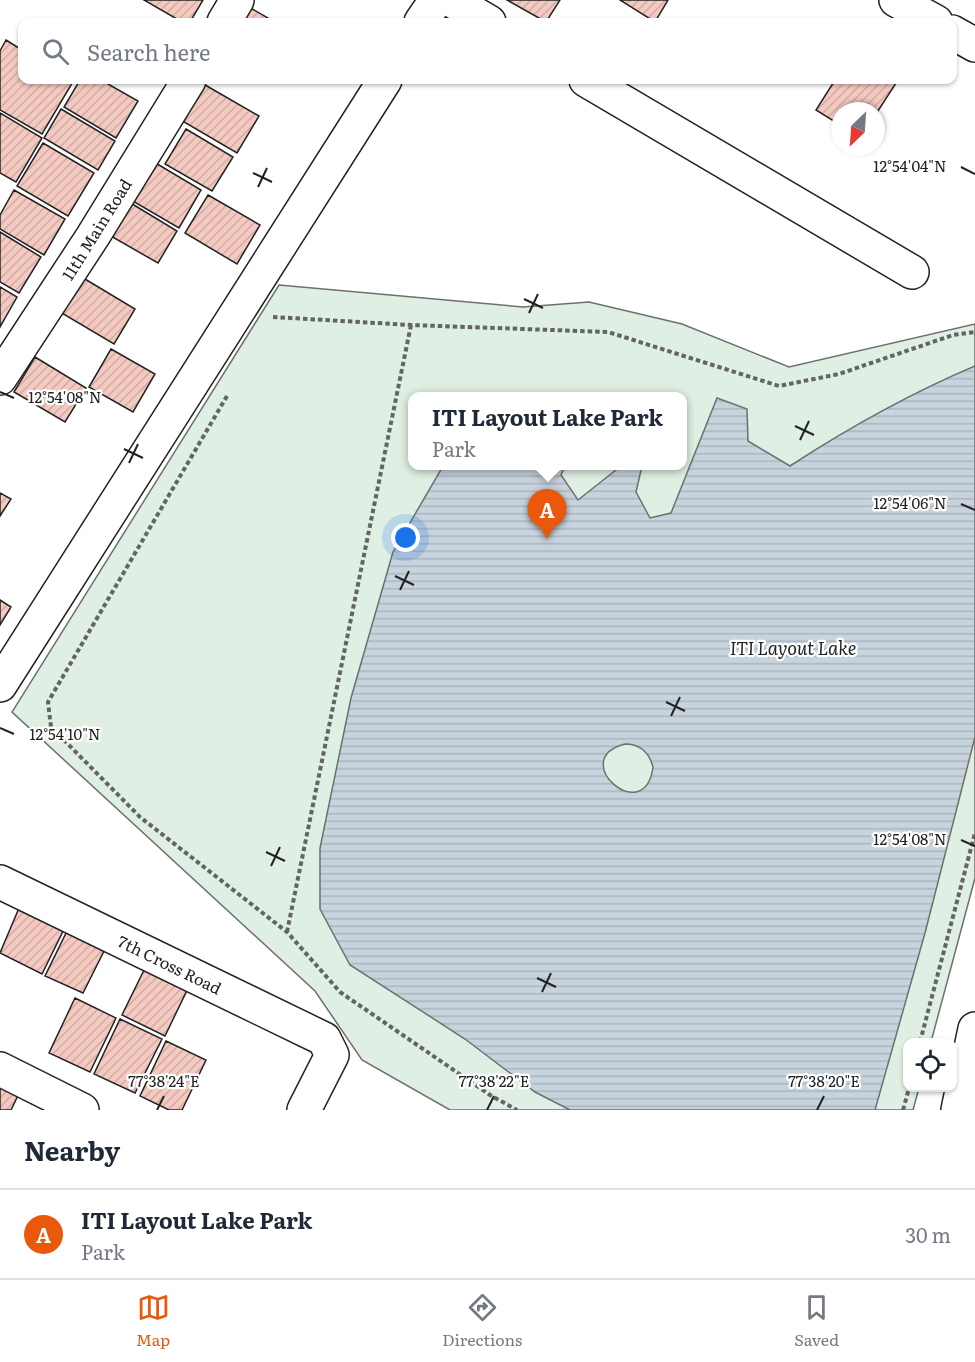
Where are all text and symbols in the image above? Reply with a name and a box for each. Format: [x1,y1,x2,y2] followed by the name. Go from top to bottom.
[18,18,957,84] search box
[39,35,72,68] icon: search
[87,35,210,68] text: Search here
[831,102,885,156] north arrow
[873,154,947,177] text: 12°54'04"N
[55,173,137,284] street label: 11th Main Road
[28,385,102,408] text: 12°54'08"N
[408,392,687,470] popup
[432,400,663,433] text: ITI Layout Lake Park
[432,433,476,463] text: Park
[528,490,566,539] pin: A
[873,491,947,514] text: 12°54'06"N
[391,523,420,552] your location
[730,634,856,661] water label: ITI Layout Lake
[29,722,101,745] text: 12°54'10"N
[873,827,947,850] text: 12°54'08"N
[114,929,226,1000] street label: 7th Cross Road
[903,1038,957,1092] map controls
[903,1038,957,1092] button: locate
[128,1069,200,1092] text: 77°38'24"E
[459,1069,529,1092] text: 77°38'22"E
[788,1069,860,1092] text: 77°38'20"E
[24,1130,120,1169] text: Nearby
[81,1203,312,1236] text: ITI Layout Lake Park
[36,1219,51,1249] text: A
[905,1219,951,1249] text: 30 m
[81,1236,125,1266] text: Park
[136,1291,170,1351] tab: Map
[442,1291,522,1351] tab: Directions
[794,1291,839,1351] tab: Saved

